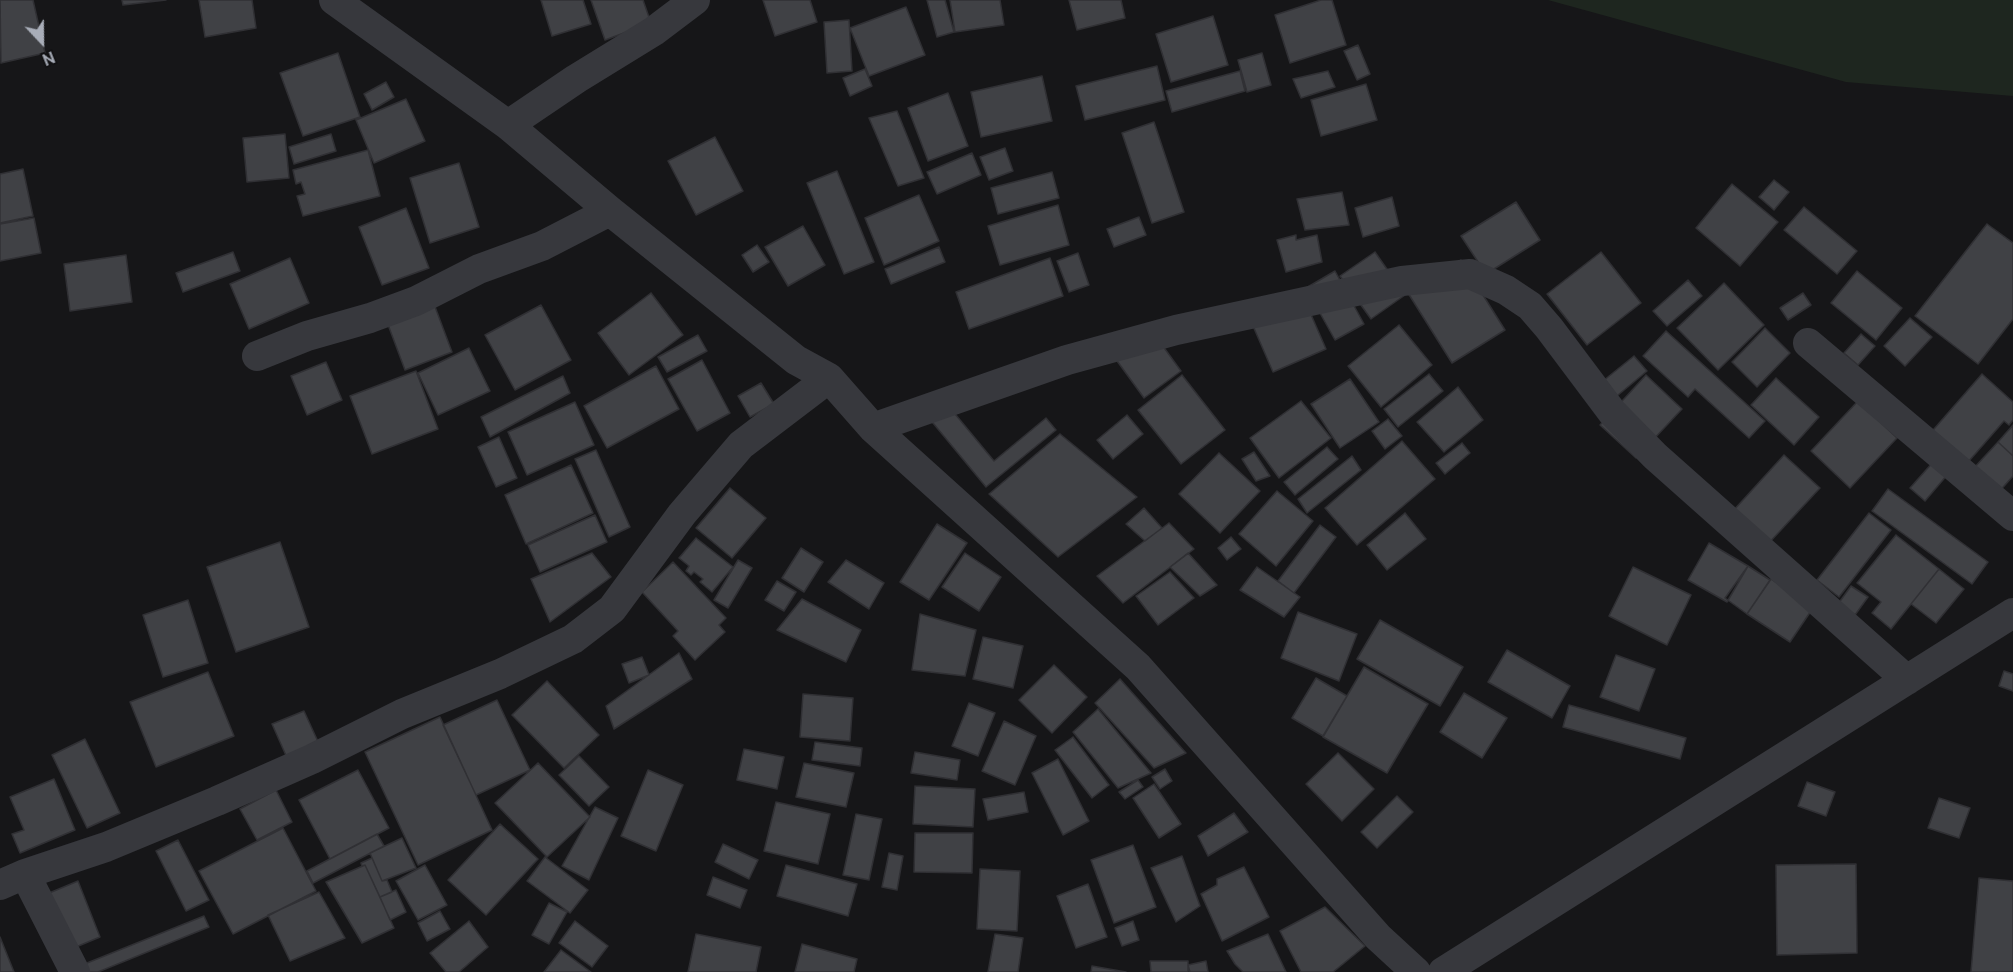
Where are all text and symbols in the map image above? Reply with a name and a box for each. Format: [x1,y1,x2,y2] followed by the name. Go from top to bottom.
[12,12,72,72] north arrow
[40,48,58,69] text: N

